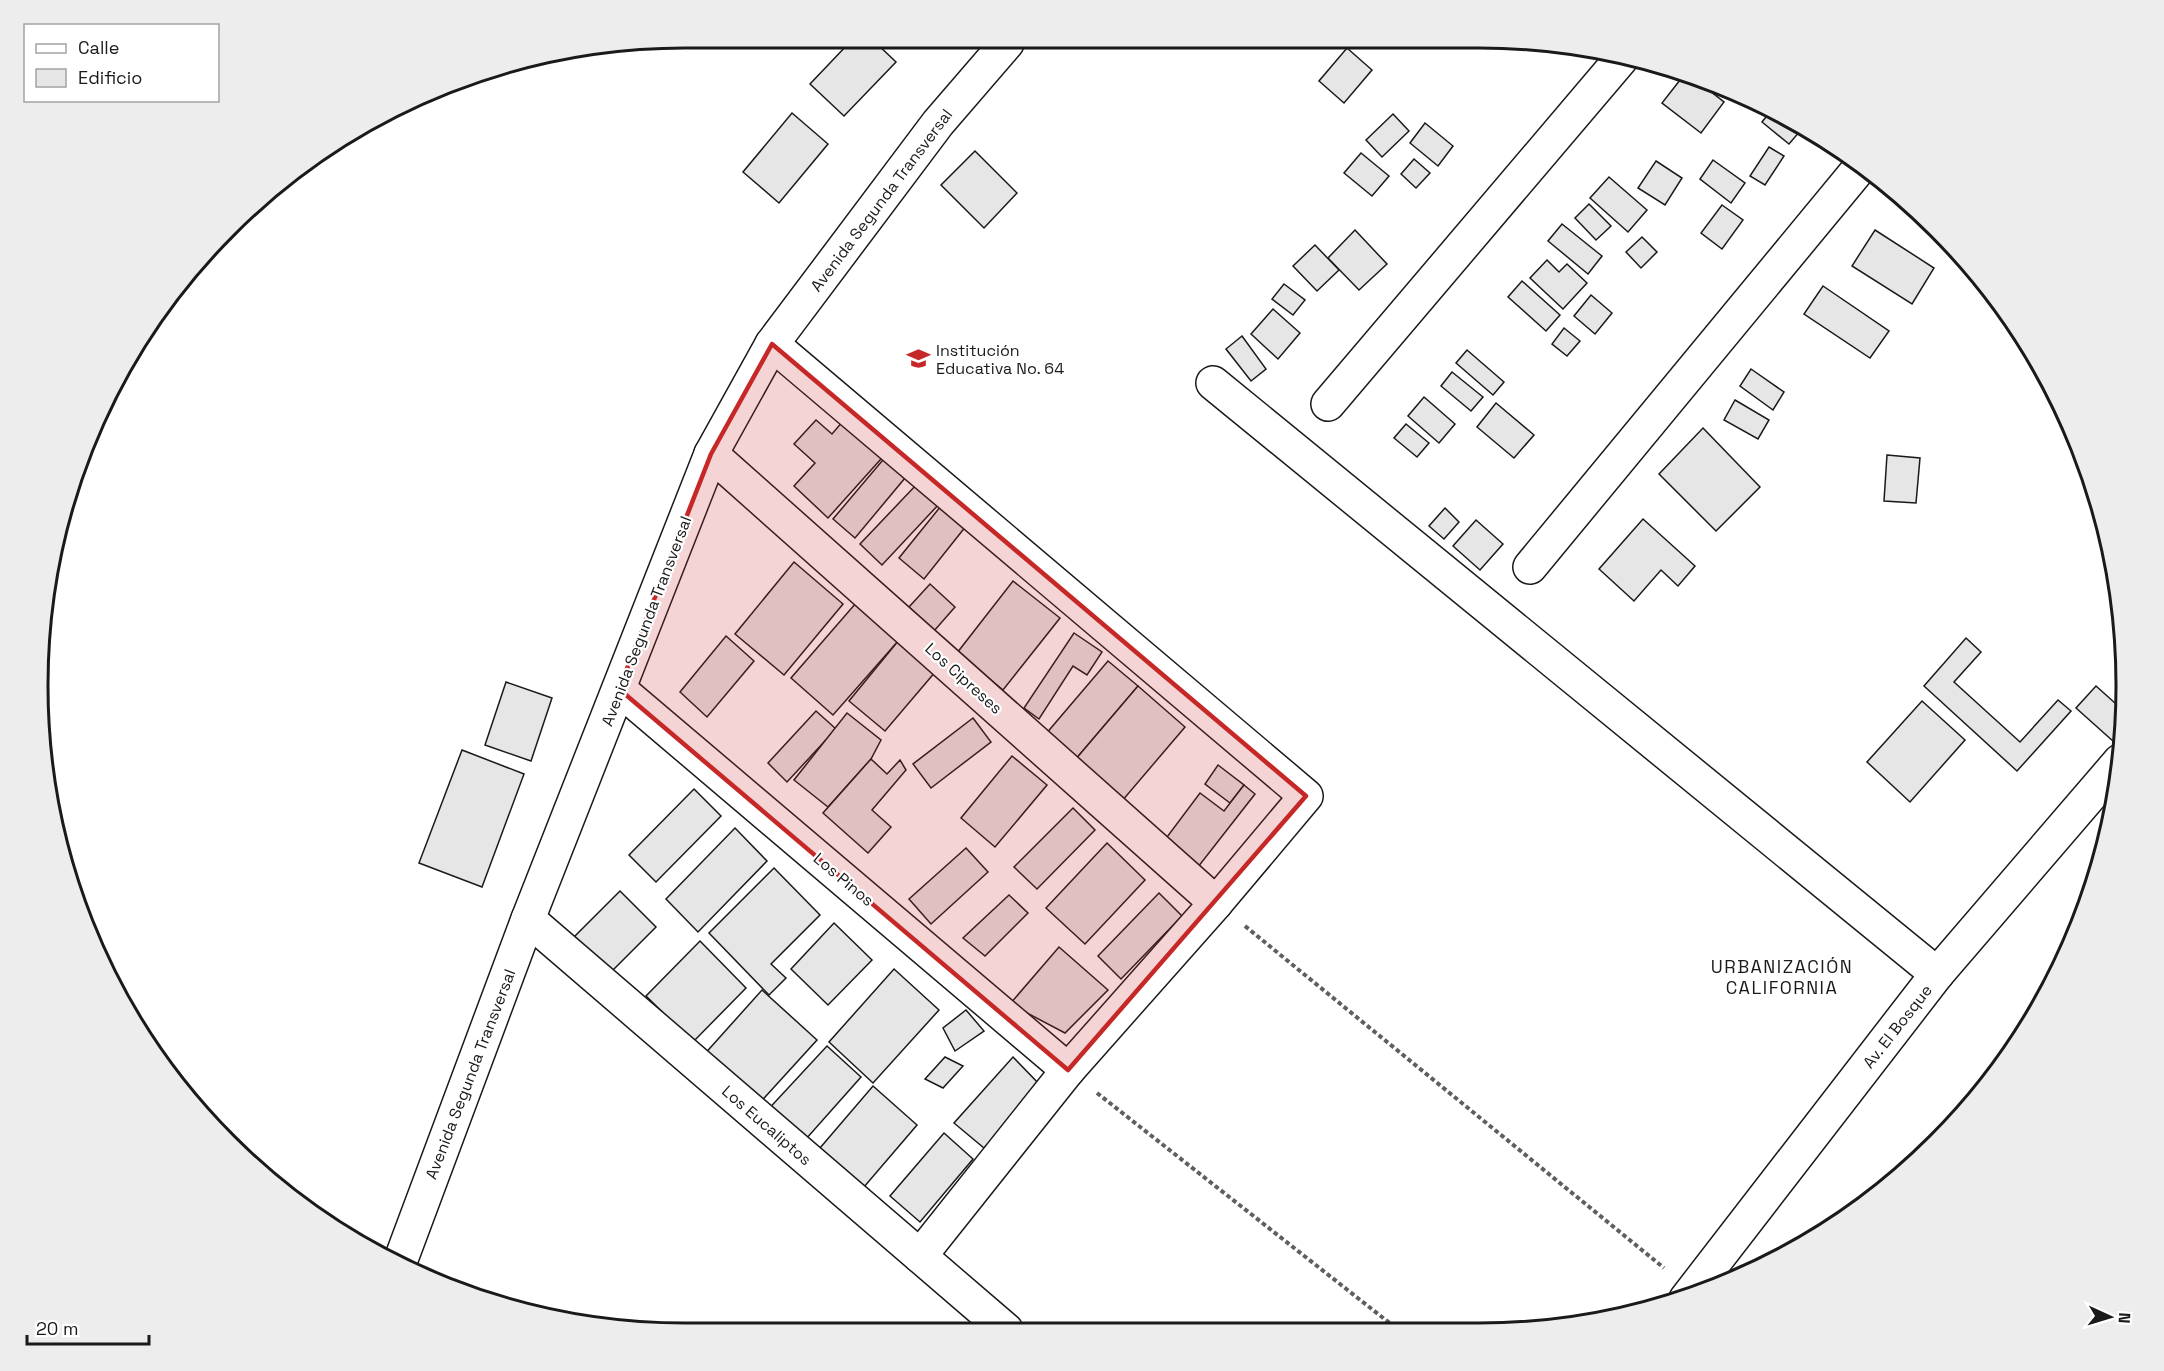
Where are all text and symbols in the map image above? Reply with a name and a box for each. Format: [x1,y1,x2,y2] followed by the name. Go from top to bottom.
[24,24,219,102] legend
[78,36,119,59] text: Calle
[78,66,142,89] text: Edificio
[806,105,957,296] street label: Avenida Segunda Transversal
[936,340,1064,379] place label: Institución Educativa No. 64
[905,346,931,372] school or university icon: Institución Educativa No. 64
[597,513,696,729] street label: Avenida Segunda Transversal
[921,638,1007,719] street label: Los Cipreses
[809,848,878,911] street label: Los Pinos
[1711,955,1853,999] district label: URBANIZACIÓN CALIFORNIA
[421,966,520,1182] street label: Avenida Segunda Transversal
[1858,980,1937,1073] street label: Av. El Bosque
[718,1081,816,1170] street label: Los Eucaliptos
[2080,1287,2140,1347] north arrow
[27,1308,148,1346] scale bar
[2114,1312,2135,1324] text: N
[36,1317,79,1340] text: 20 m

